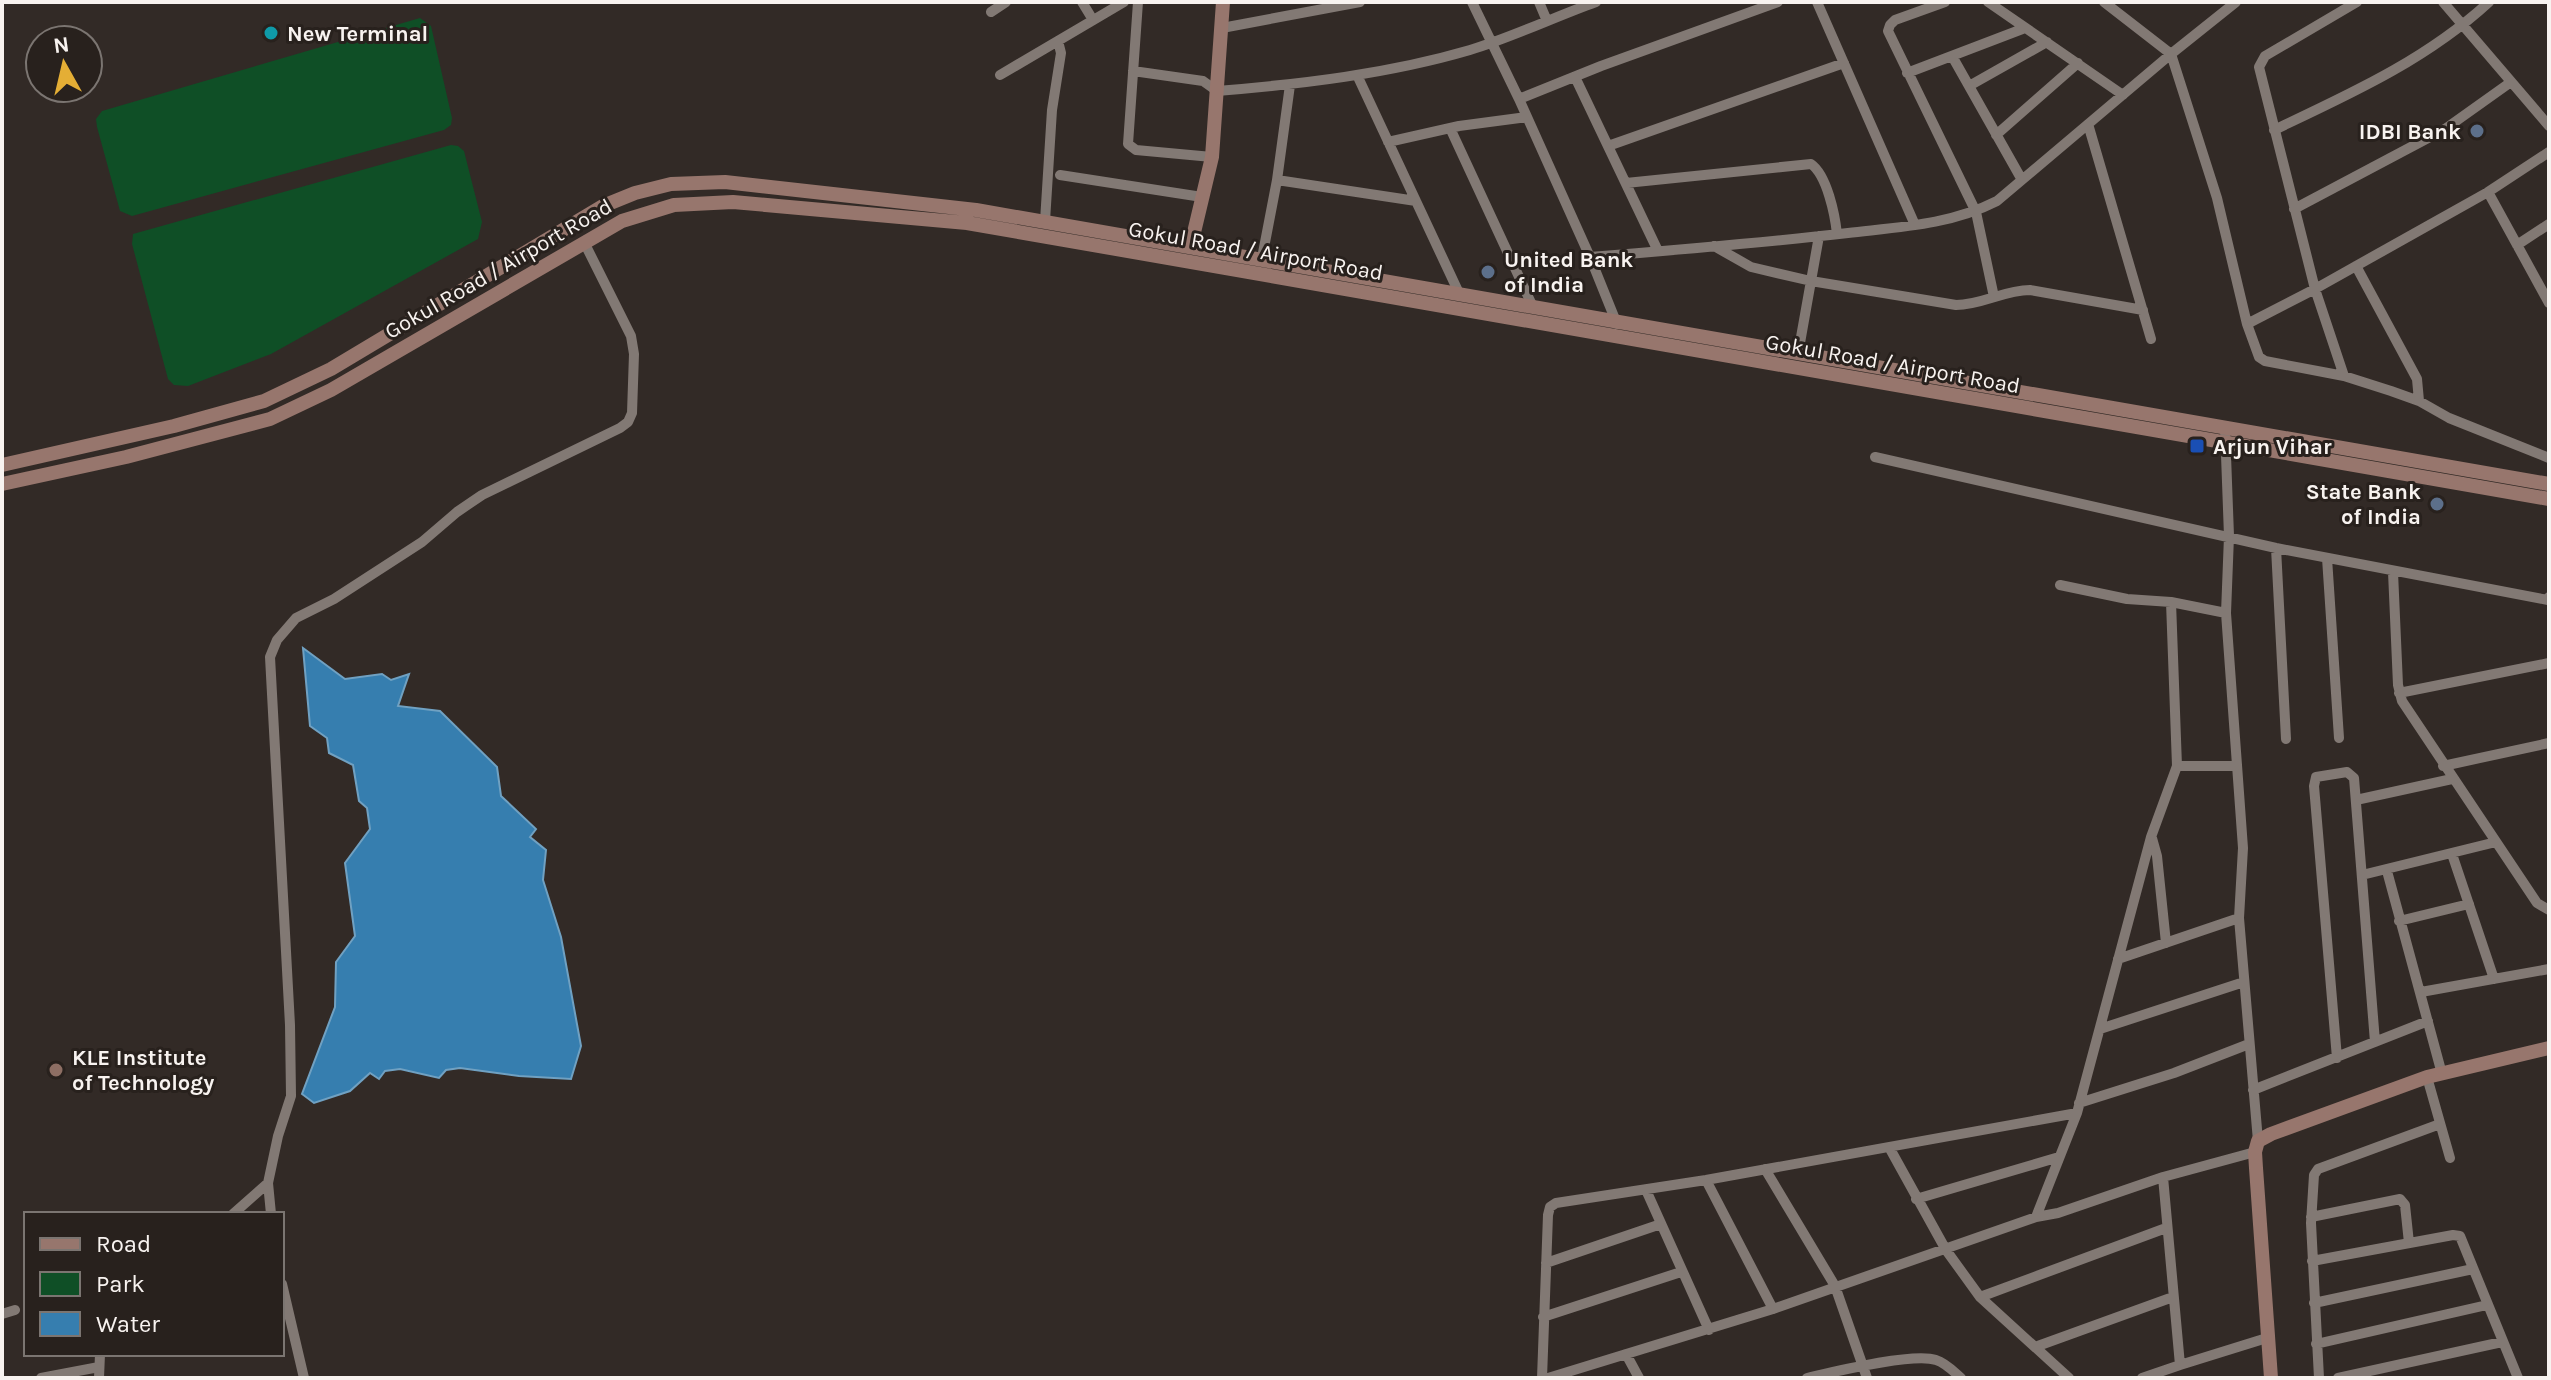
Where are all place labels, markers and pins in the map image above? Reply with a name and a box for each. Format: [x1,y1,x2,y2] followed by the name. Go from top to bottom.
[287,21,428,47] place label: New Terminal
[262,24,280,42] marker: New Terminal
[2359,119,2461,145] place label: IDBI Bank
[2468,122,2486,140] marker: IDBI Bank
[1504,247,1633,298] place label: United Bank of India
[1479,263,1497,281] marker: United Bank of India
[2213,434,2332,460] place label: Arjun Vihar
[2188,437,2206,455] marker: Arjun Vihar
[2306,479,2421,530] place label: State Bank of India
[2428,495,2446,513] marker: State Bank of India
[72,1045,214,1096] place label: KLE Institute of Technology
[47,1061,65,1079] marker: KLE Institute of Technology

